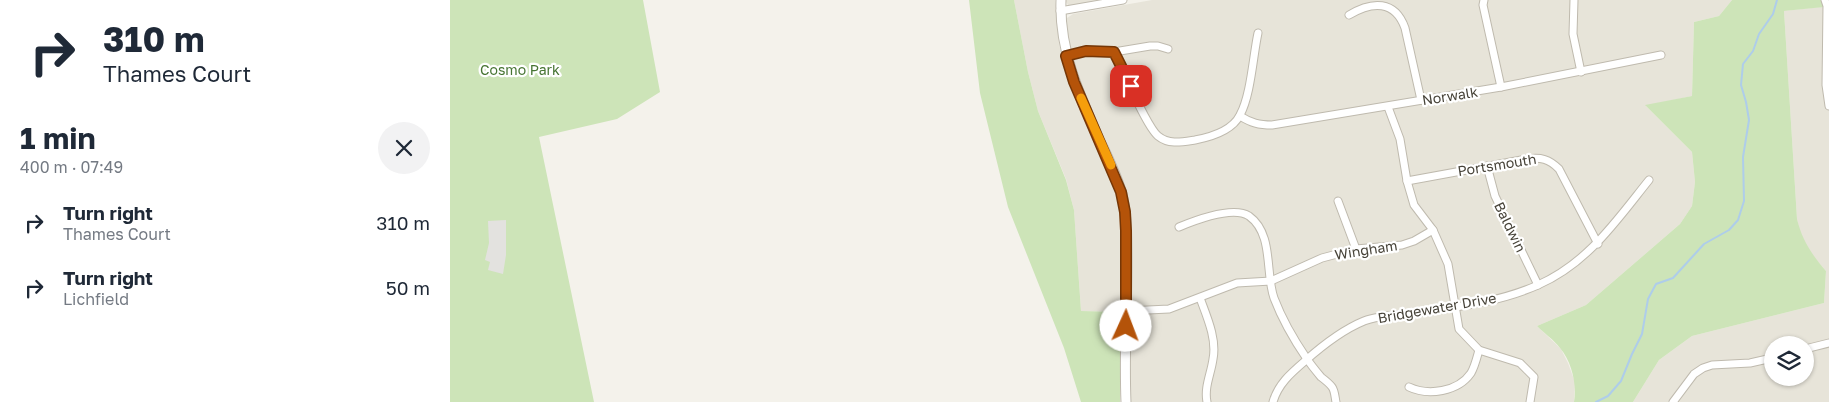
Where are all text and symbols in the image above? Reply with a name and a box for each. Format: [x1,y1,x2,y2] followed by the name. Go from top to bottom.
[103,18,205,60] text: 310 m
[20,20,85,85] icon: right
[103,60,251,87] text: Thames Court
[480,61,560,78] park label: Cosmo Park
[1110,65,1152,107] pin
[1117,72,1145,100] icon: arrive
[1421,83,1479,108] street label: Norwalk
[20,120,96,156] text: 1 min
[378,122,430,174] button: close
[1456,150,1538,179] street label: Portsmouth
[20,157,123,177] text: 400 m · 07:49
[1491,199,1530,255] street label: Baldwin
[63,201,153,224] text: Turn right
[20,209,48,237] icon: right
[376,211,430,234] text: 310 m
[63,224,171,244] text: Thames Court
[1333,236,1399,263] street label: Wingham
[63,266,153,289] text: Turn right
[20,274,48,302] icon: right
[386,276,430,299] text: 50 m
[63,289,129,309] text: Lichfield
[1376,289,1497,326] street label: Bridgewater Drive
[1099,299,1151,351] position arrow
[1764,336,1814,386] map controls
[1764,336,1814,386] button: layers

